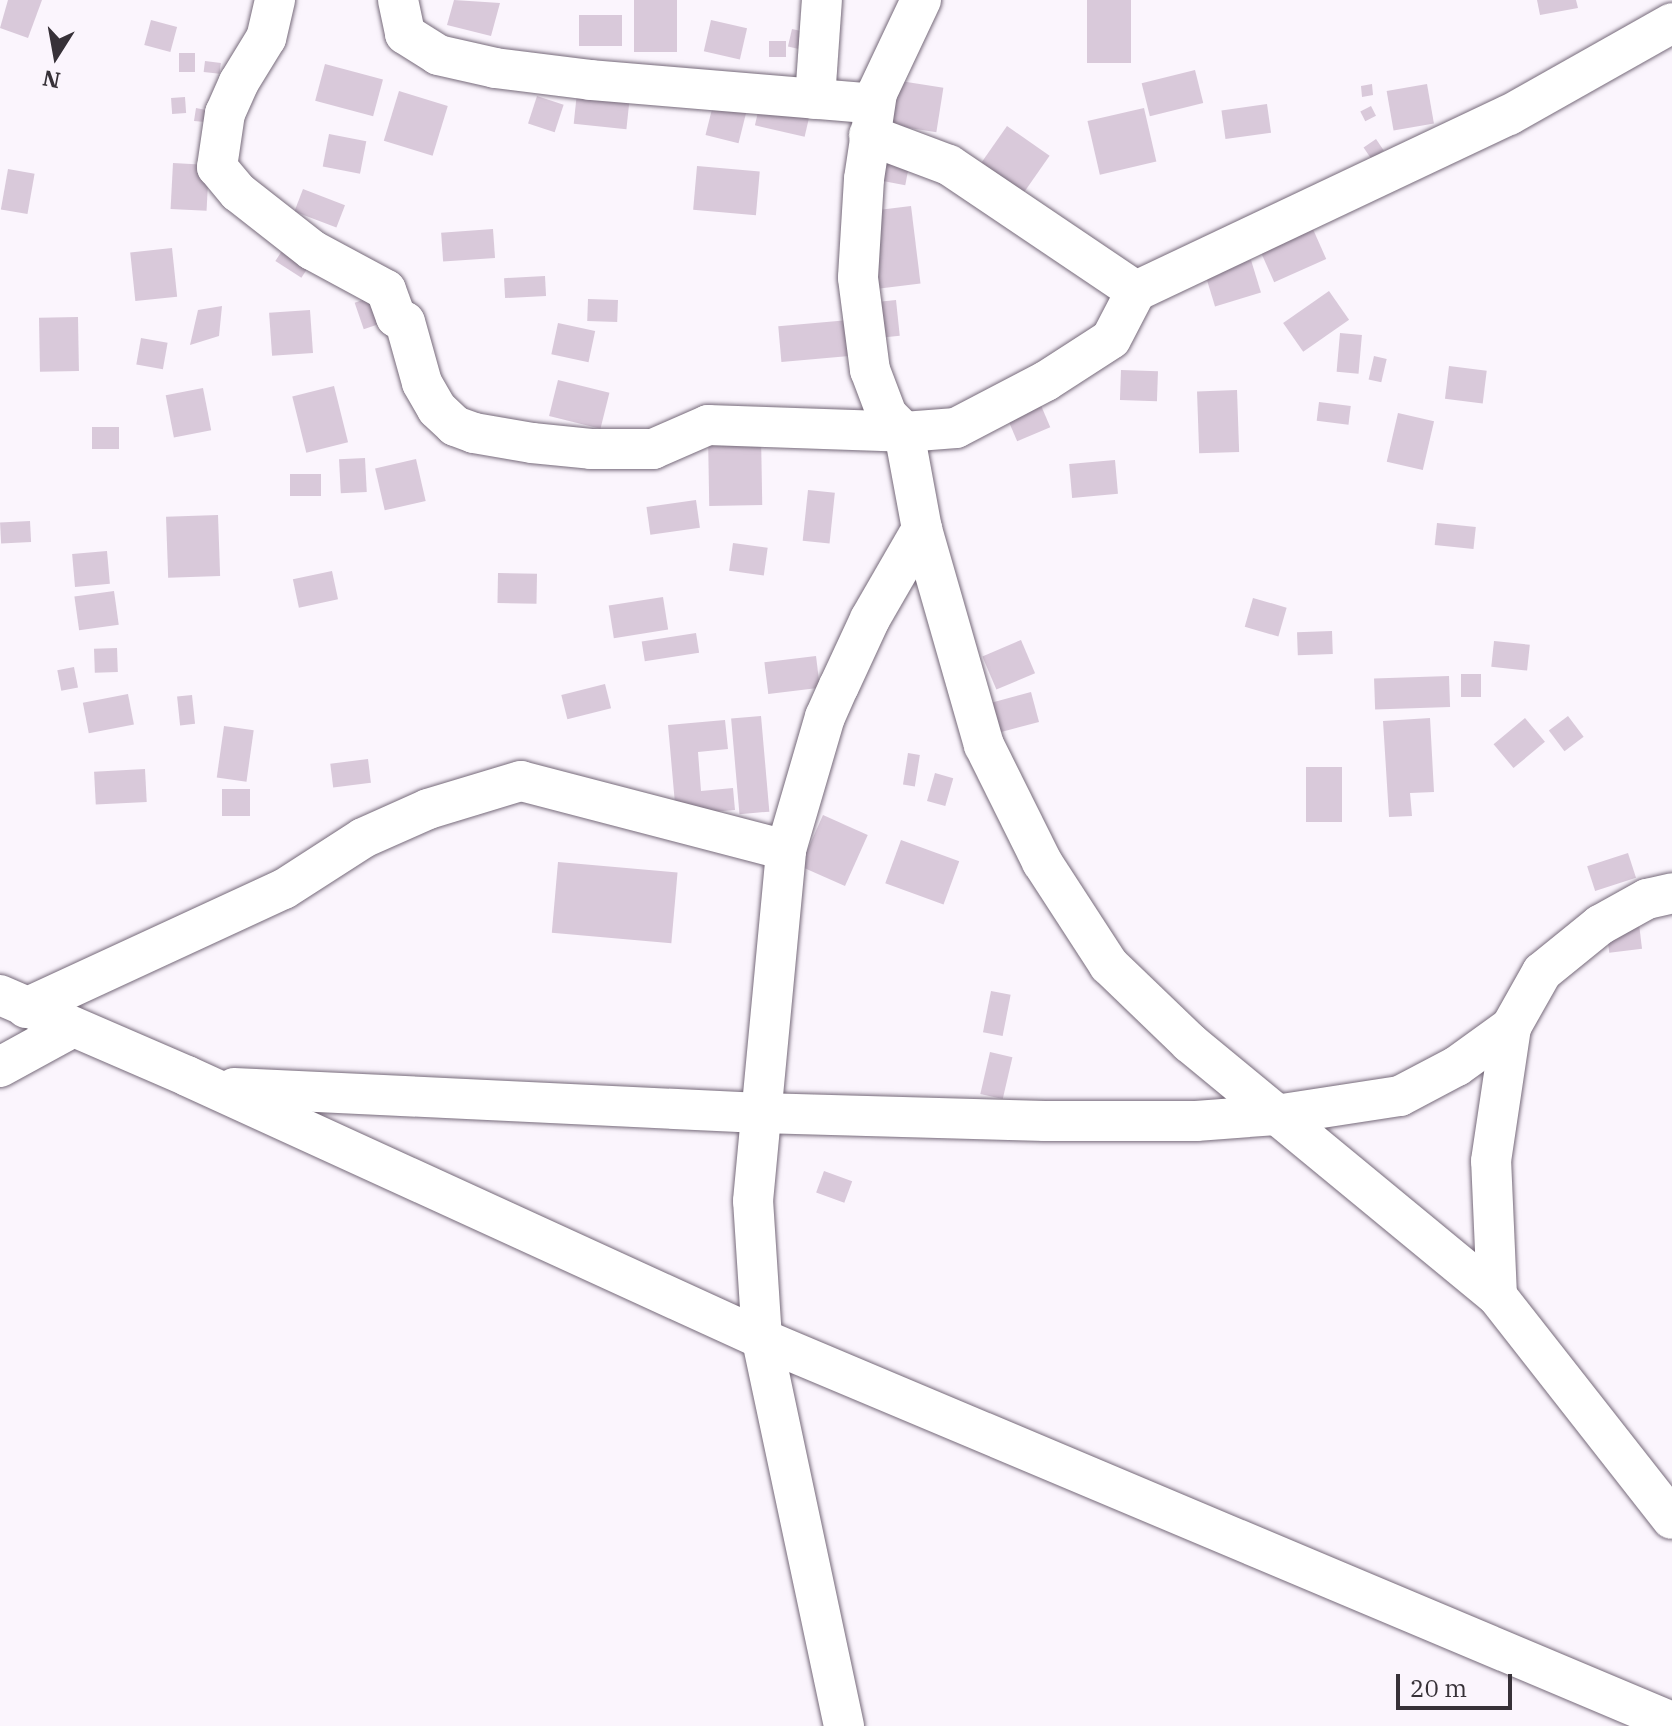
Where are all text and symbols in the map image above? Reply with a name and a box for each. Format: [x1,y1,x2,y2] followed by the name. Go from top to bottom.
[16,16,96,96] north arrow
[40,64,63,96] text: N
[1400,1658,1516,1708] scale bar
[1410,1672,1467,1704] text: 20 m

